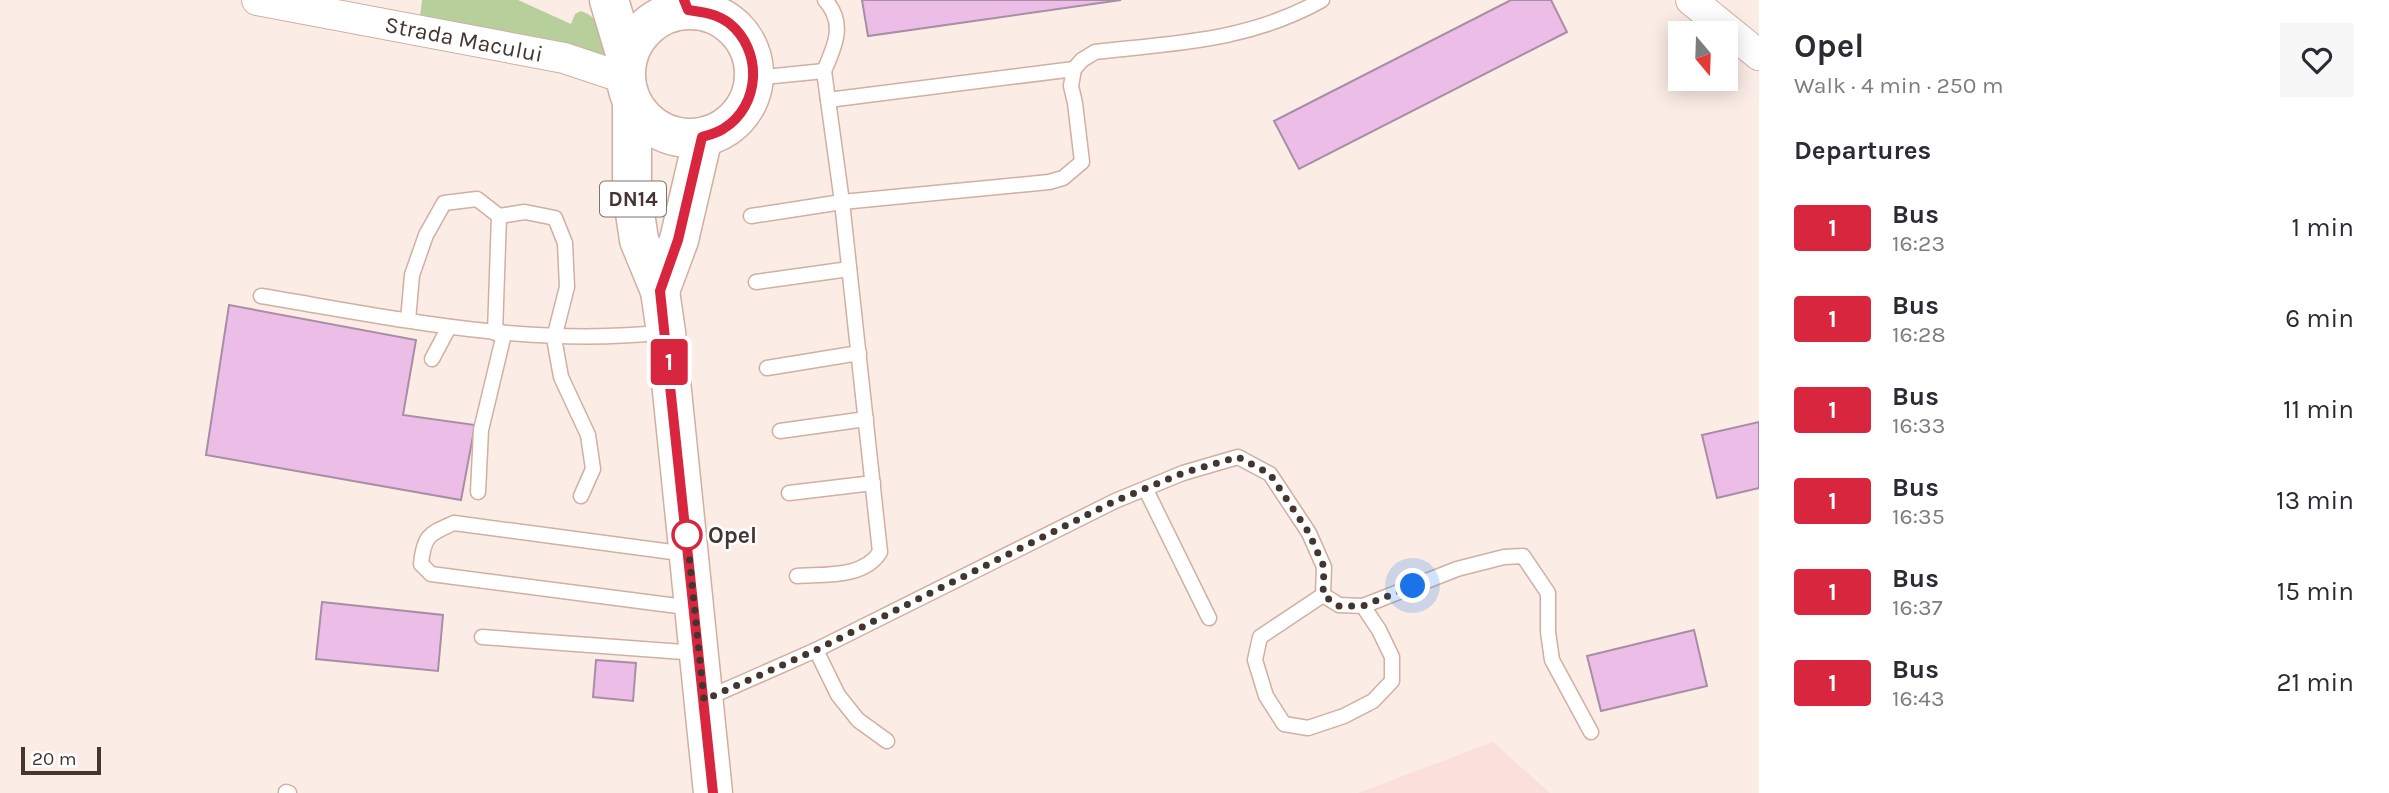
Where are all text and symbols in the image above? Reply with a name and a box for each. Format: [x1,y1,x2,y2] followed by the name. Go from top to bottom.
[383,11,545,68] street label: Strada Macului
[1668,21,1738,91] north arrow
[1668,21,1738,91] map controls
[2280,23,2354,97] button: heart
[1794,27,1864,65] text: Opel
[1794,72,2003,99] text: Walk · 4 min · 250 m
[1794,135,1931,166] text: Departures
[600,182,666,216] road number: DN14
[1892,199,1939,230] text: Bus
[2291,212,2354,243] text: 1 min
[1828,214,1837,242] text: 1
[1892,230,1945,257] text: 16:23
[1892,290,1939,321] text: Bus
[2285,303,2354,334] text: 6 min
[1828,305,1837,333] text: 1
[1892,321,1946,348] text: 16:28
[646,339,692,385] line badge: 1
[665,348,673,376] text: 1
[1892,381,1939,412] text: Bus
[2283,394,2354,425] text: 11 min
[1828,396,1837,424] text: 1
[1892,412,1945,439] text: 16:33
[1892,472,1939,503] text: Bus
[2276,485,2354,516] text: 13 min
[1828,487,1837,515] text: 1
[1892,503,1945,530] text: 16:35
[672,520,702,550] marker: Opel
[708,522,757,549] place label: Opel
[1892,563,1939,594] text: Bus
[1395,568,1430,603] your location
[2277,576,2354,607] text: 15 min
[1828,578,1837,606] text: 1
[1892,594,1942,621] text: 16:37
[1892,654,1939,685] text: Bus
[2276,667,2354,698] text: 21 min
[1828,669,1837,697] text: 1
[1892,685,1945,712] text: 16:43
[21,744,102,776] scale bar
[32,748,77,770] text: 20 m

